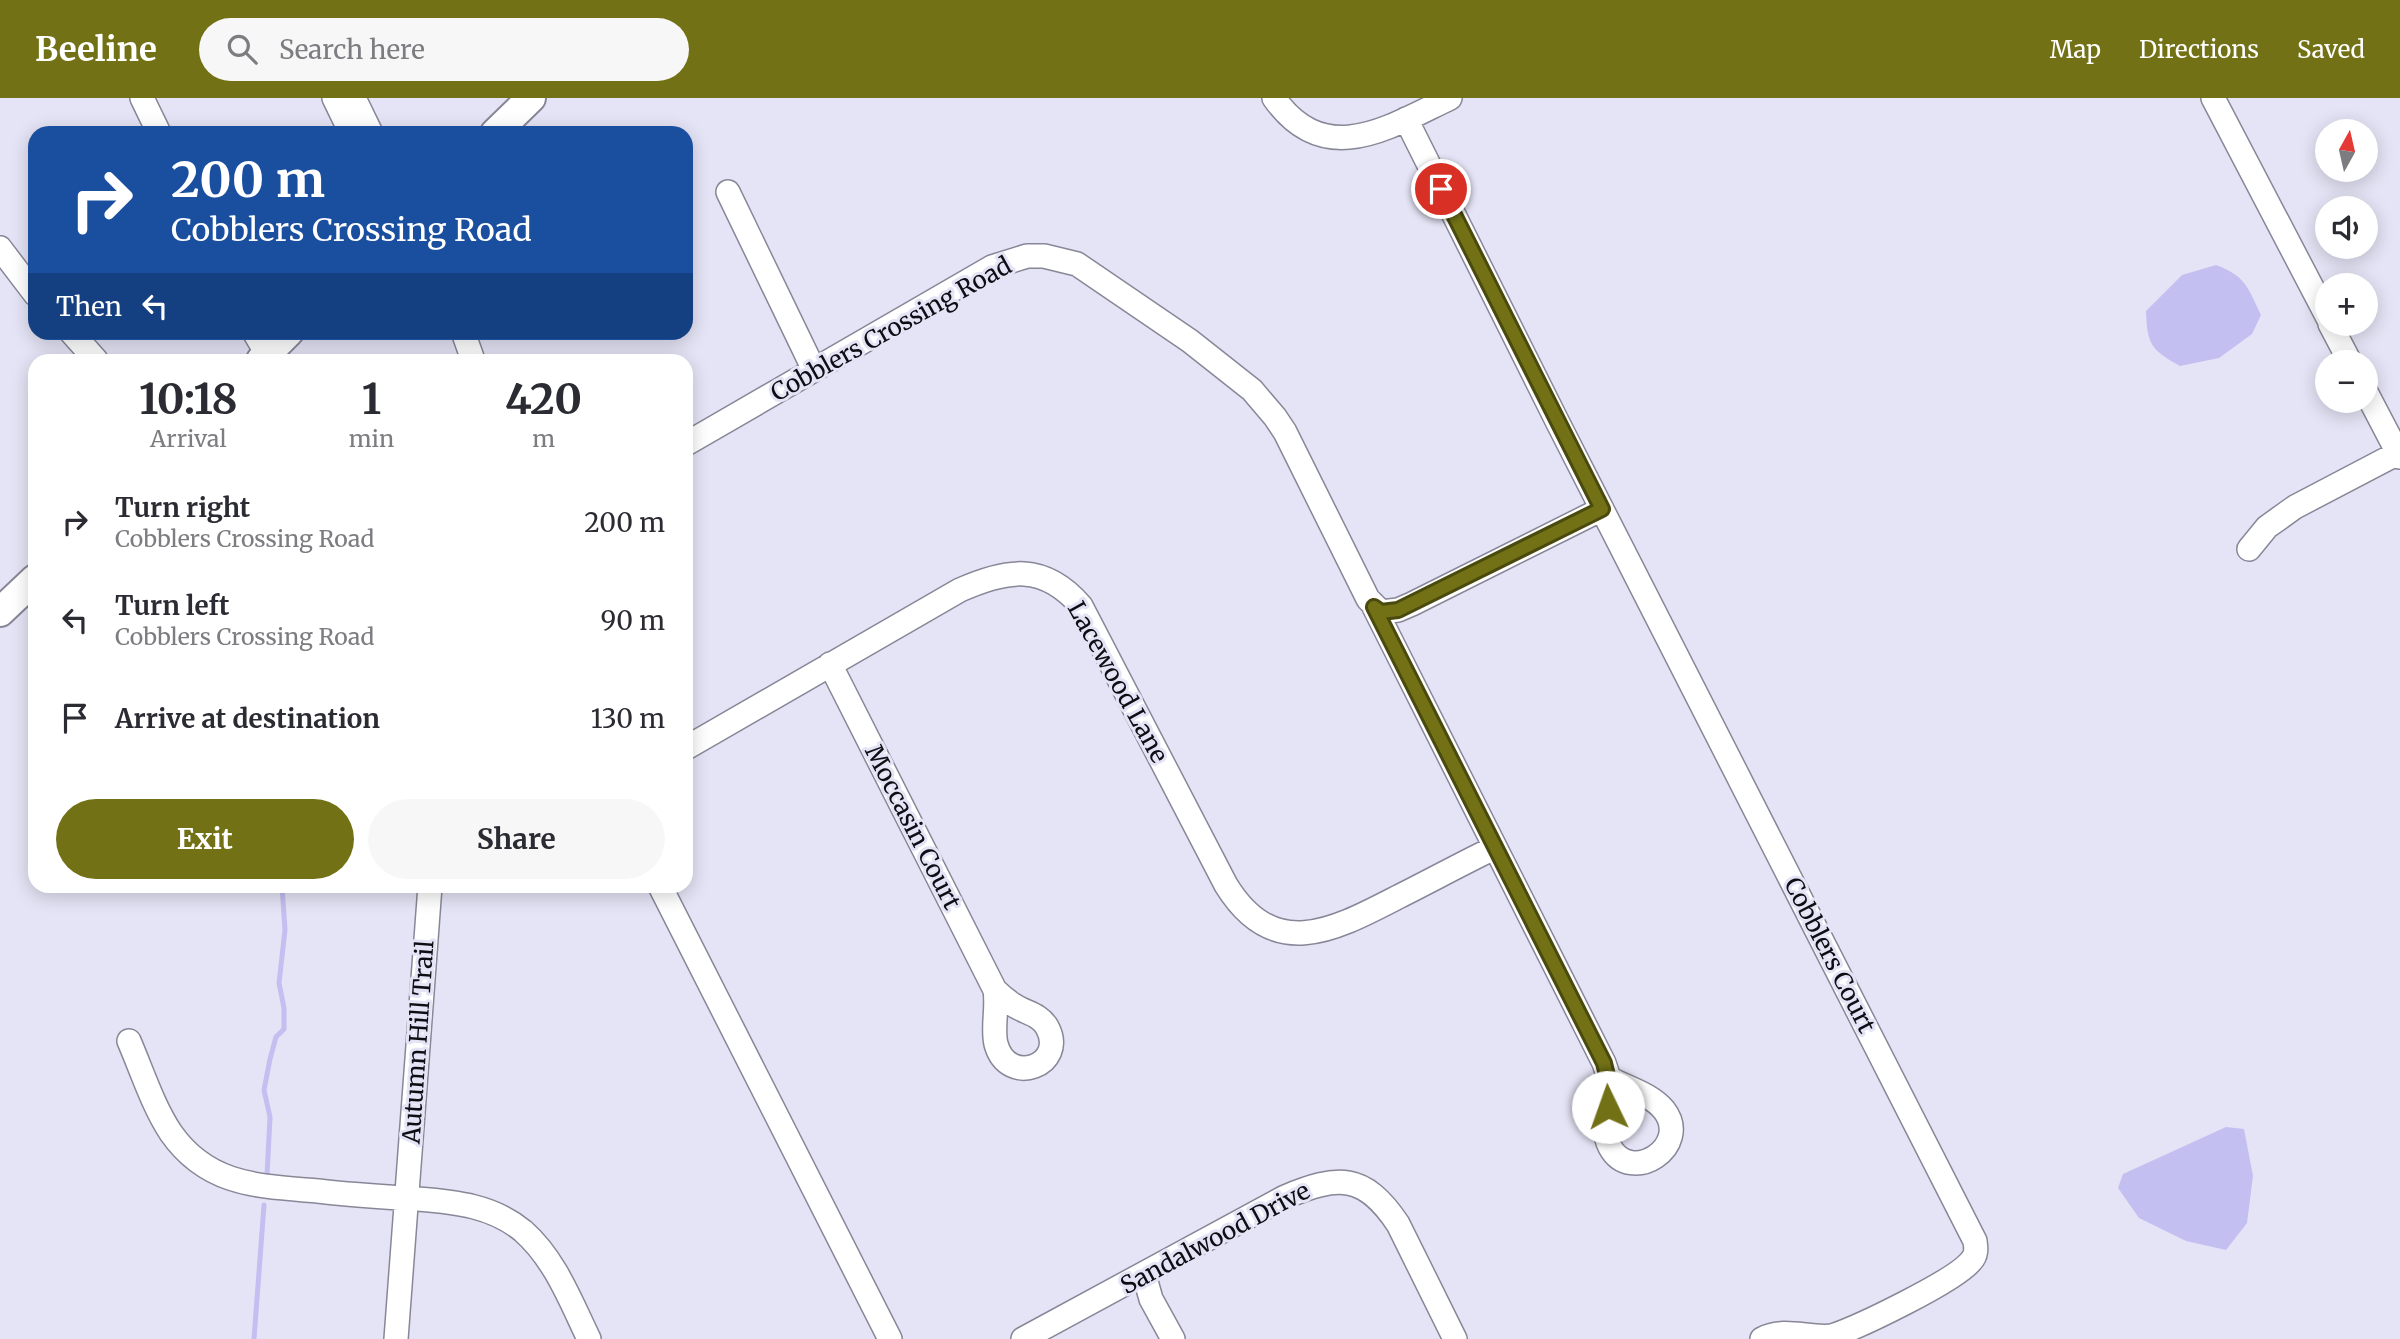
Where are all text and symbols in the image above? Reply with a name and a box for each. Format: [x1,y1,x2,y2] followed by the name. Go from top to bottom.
[199,18,689,81] search box
[35,29,157,70] text: Beeline
[223,30,261,68] icon: search
[279,33,425,66] text: Search here
[2050,34,2101,65] text: Map
[2139,34,2259,65] text: Directions
[2297,34,2365,65] text: Saved
[2315,119,2378,182] north arrow
[2315,119,2378,413] map controls
[171,149,325,210] text: 200 m
[56,154,147,245] icon: right
[1411,159,1471,219] pin
[1422,170,1460,208] icon: arrive
[2315,196,2378,259] button: sound
[171,210,532,250] text: Cobblers Crossing Road
[765,250,1017,408] street label: Cobblers Crossing Road
[2315,273,2378,336] button: +
[136,287,174,325] icon: left
[56,290,122,323] text: Then
[2315,350,2378,413] button: −
[139,373,238,425] text: 10:18
[362,373,381,425] text: 1
[505,373,582,425] text: 420
[150,424,227,453] text: Arrival
[349,424,394,453] text: min
[532,424,555,453] text: m
[115,491,250,524] text: Turn right
[56,503,94,541] icon: right
[584,506,665,539] text: 200 m
[115,524,374,553] text: Cobblers Crossing Road
[115,589,229,622] text: Turn left
[1061,596,1175,768] street label: Lacewood Lane
[56,601,94,639] icon: left
[601,604,665,637] text: 90 m
[115,622,374,651] text: Cobblers Crossing Road
[56,699,94,737] icon: arrive
[115,702,380,735] text: Arrive at destination
[591,702,665,735] text: 130 m
[858,740,968,915] street label: Moccasin Court
[56,799,354,879] button: Exit
[368,799,665,879] button: Share
[1778,872,1883,1038] street label: Cobblers Court
[395,939,441,1146] street label: Autumn Hill Trail
[1571,1070,1645,1144] position arrow
[1115,1175,1315,1301] street label: Sandalwood Drive

